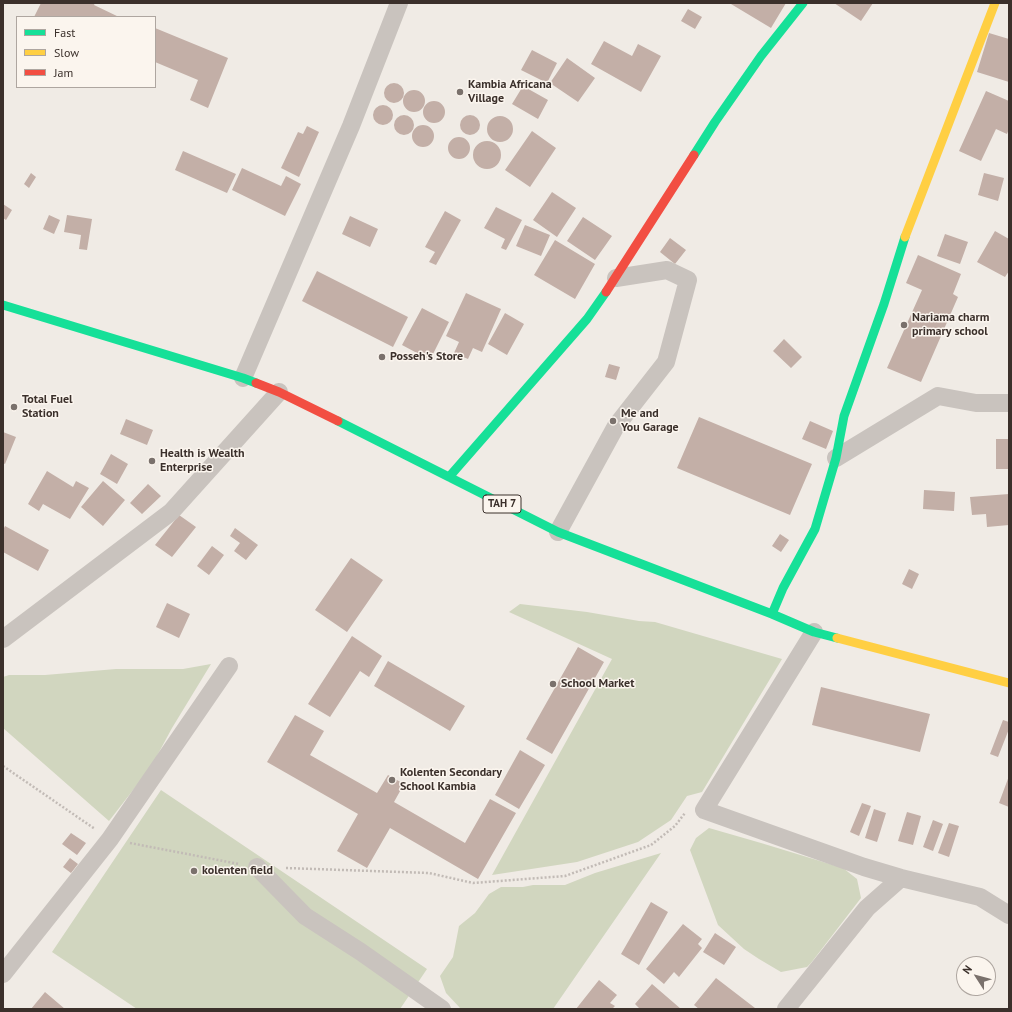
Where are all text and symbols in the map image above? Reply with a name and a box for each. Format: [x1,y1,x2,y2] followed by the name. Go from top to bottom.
[16,16,156,88] legend
[54,25,75,40] text: Fast
[54,45,79,60] text: Slow
[54,65,73,80] text: Jam
[468,78,552,106] place label: Kambia Africana Village
[455,87,465,97] marker: Kambia Africana Village
[912,311,989,339] place label: Nariama charm primary school
[899,320,909,330] marker: Nariama charm primary school
[390,350,463,364] place label: Posseh's Store
[377,352,387,362] marker: Posseh's Store
[22,393,73,421] place label: Total Fuel Station
[9,402,19,412] marker: Total Fuel Station
[621,407,679,435] place label: Me and You Garage
[608,416,618,426] marker: Me and You Garage
[160,447,244,475] place label: Health is Wealth Enterprise
[147,456,157,466] marker: Health is Wealth Enterprise
[483,495,521,513] road number: TAH 7
[561,677,634,691] place label: School Market
[548,679,558,689] marker: School Market
[400,766,502,794] place label: Kolenten Secondary School Kambia
[387,775,397,785] marker: Kolenten Secondary School Kambia
[202,864,273,878] place label: kolenten field
[189,866,199,876] marker: kolenten field
[956,956,996,996] north arrow
[959,962,975,977] text: N

